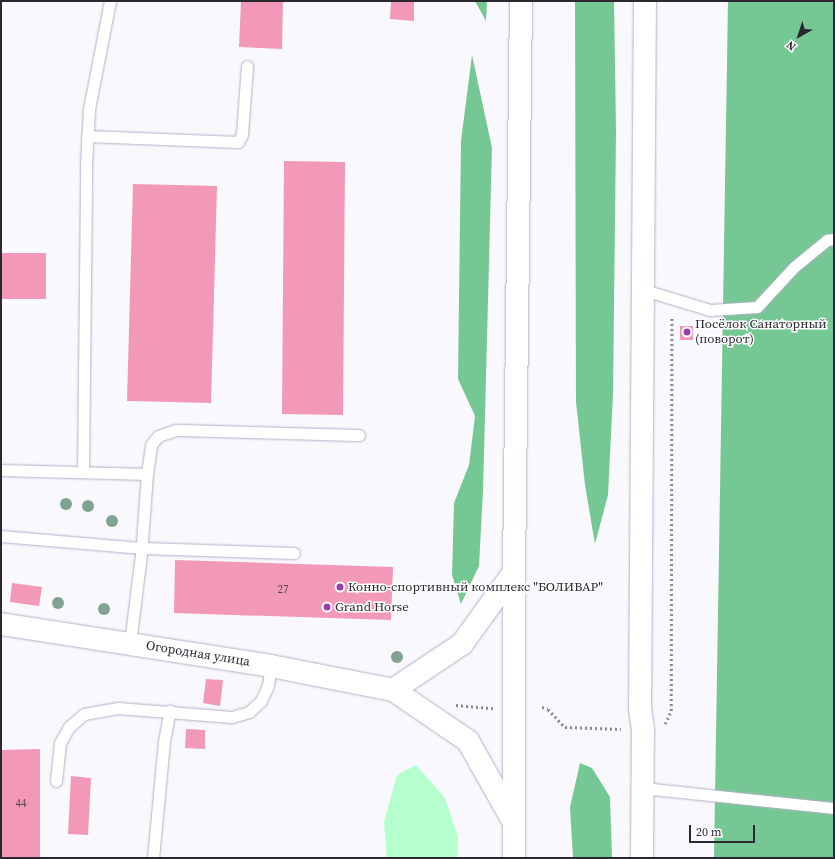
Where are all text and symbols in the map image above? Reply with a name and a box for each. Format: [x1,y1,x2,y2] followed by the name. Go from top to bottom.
[779,16,819,56] north arrow
[783,37,799,54] text: N
[695,317,827,348] place label: Посёлок Санаторный (поворот)
[682,327,692,337] marker: Посёлок Санаторный (поворот)
[348,579,603,595] place label: Конно-спортивный комплекс "БОЛИВАР"
[335,582,345,592] marker: Конно-спортивный комплекс "БОЛИВАР"
[278,583,288,597] house number: 27
[335,599,409,615] place label: Grand Horse
[322,602,332,612] marker: Grand Horse
[145,638,251,670] street label: Огородная улица
[16,797,26,811] house number: 44
[691,817,757,843] scale bar
[696,824,722,840] text: 20 m

